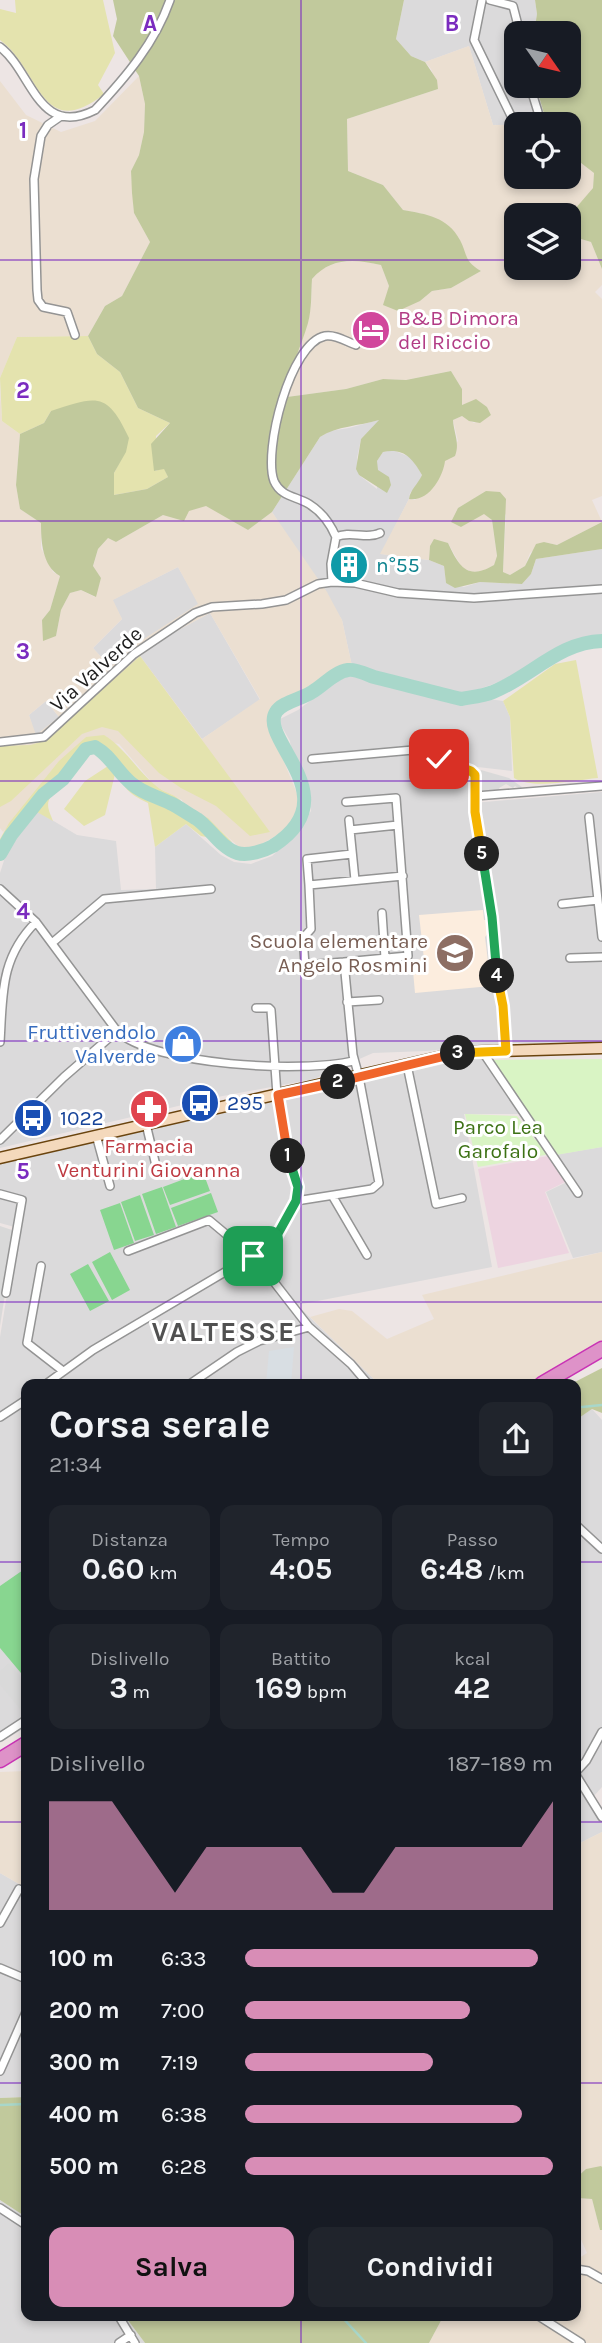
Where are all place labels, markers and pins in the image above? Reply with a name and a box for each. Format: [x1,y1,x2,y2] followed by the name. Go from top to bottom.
[398,306,519,354] place label: B&B Dimora del Riccio
[350,309,392,351] hotel icon: B&B Dimora del Riccio
[328,544,370,586] building icon: n°55
[376,553,420,577] place label: n°55
[409,729,469,789] pin
[464,836,500,872] pin: 5
[249,929,428,977] place label: Scuola elementare Angelo Rosmini
[434,932,476,974] school or university icon: Scuola elementare Angelo Rosmini
[480,958,514,993] pin: 4
[27,1020,156,1068] place label: Fruttivendolo Valverde
[162,1023,204,1065] shop icon: Fruttivendolo Valverde
[440,1036,476,1070] pin: 3
[320,1064,356,1100] pin: 2
[179,1082,221,1124] bus stop icon: 295
[128,1088,170,1130] pharmacy icon: Farmacia Venturini Giovanna
[227,1091,263,1115] place label: 295
[12,1097,54,1139] bus stop icon: 1022
[60,1106,104,1130] place label: 1022
[57,1134,241,1182] place label: Farmacia Venturini Giovanna
[270,1138,306,1174] pin: 1
[223,1226,283,1286] pin

